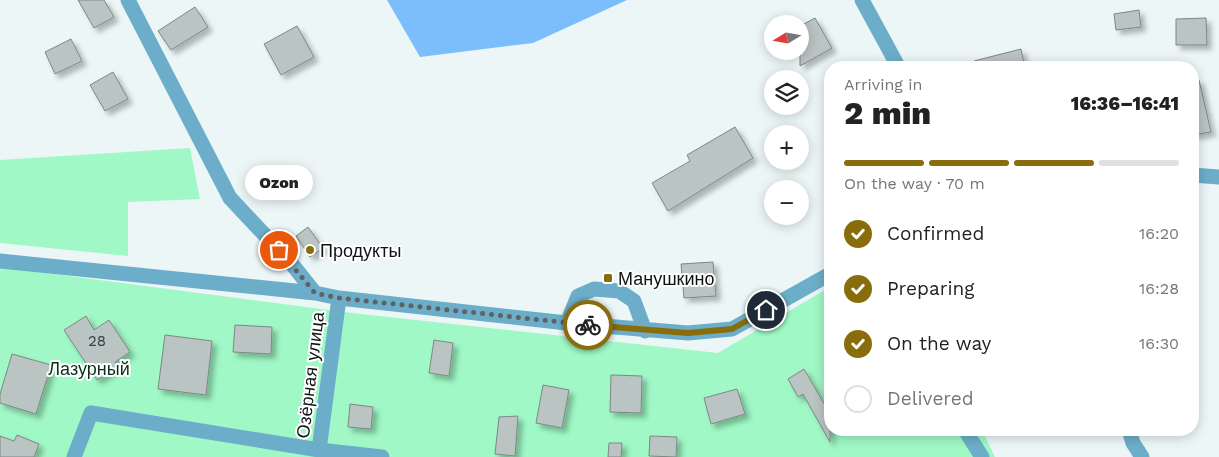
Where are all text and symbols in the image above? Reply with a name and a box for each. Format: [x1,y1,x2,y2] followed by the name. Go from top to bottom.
[764,15,809,60] north arrow
[764,15,809,225] map controls
[764,70,809,115] button: layers
[844,75,922,94] text: Arriving in
[1071,92,1179,115] text: 16:36–16:41
[844,94,931,132] text: 2 min
[764,125,809,170] button: +
[245,165,313,200] callout: Ozon
[259,173,299,192] text: Ozon
[844,174,985,193] text: On the way · 70 m
[764,180,809,225] button: −
[844,220,872,248] icon: check
[887,222,984,245] text: Confirmed
[1139,224,1179,243] text: 16:20
[258,229,300,271] pin
[265,236,293,264] icon: bag
[320,240,401,261] place label: Продукты
[304,244,316,256] marker: Продукты
[618,268,714,289] place label: Манушкино
[602,272,614,284] marker: Манушкино
[844,275,872,303] icon: check
[887,277,974,300] text: Preparing
[1139,279,1179,298] text: 16:28
[745,289,787,331] pin
[752,296,780,324] icon: home
[563,300,613,350] courier
[292,309,328,440] street label: Озёрная улица
[574,311,602,339] icon: bike
[844,330,872,358] icon: check
[88,332,106,350] house number: 28
[887,332,991,355] text: On the way
[1139,334,1179,353] text: 16:30
[48,358,130,379] park label: Лазурный
[887,387,974,410] text: Delivered

